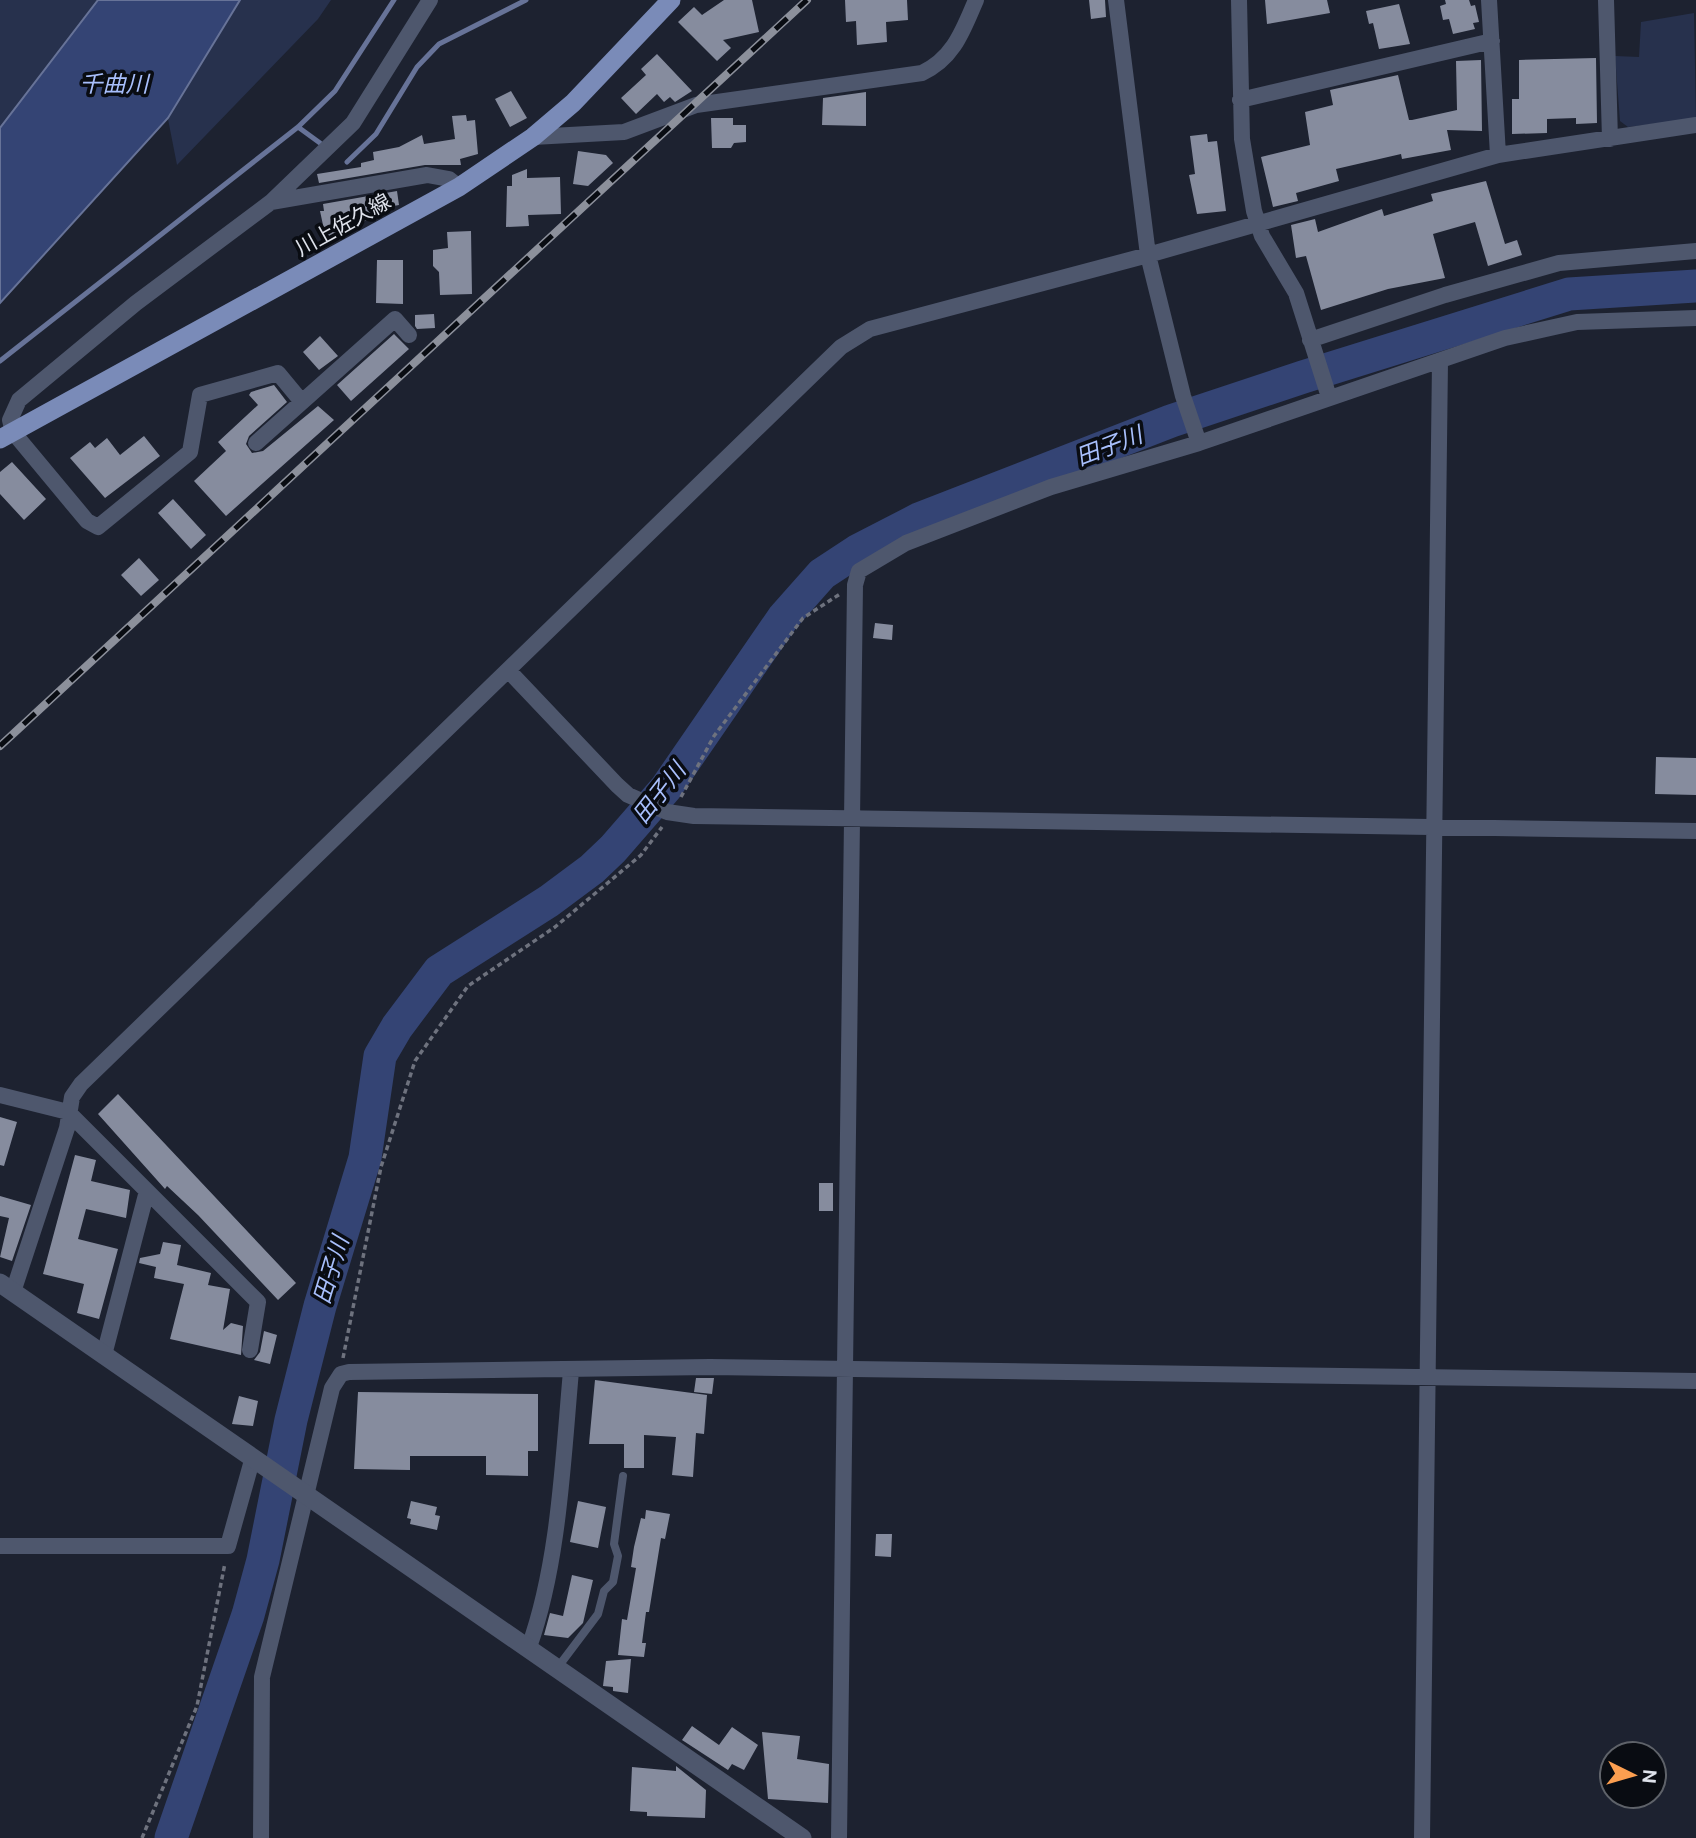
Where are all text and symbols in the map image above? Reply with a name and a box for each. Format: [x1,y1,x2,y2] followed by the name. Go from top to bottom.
[80,69,152,99] water label: 千曲川
[290,187,396,263] street label: 川上佐久線
[1071,419,1149,472] water label: 田子川
[626,754,694,829] water label: 田子川
[307,1230,356,1307] water label: 田子川
[1598,1740,1668,1810] north arrow
[1636,1768,1662,1784] text: N

